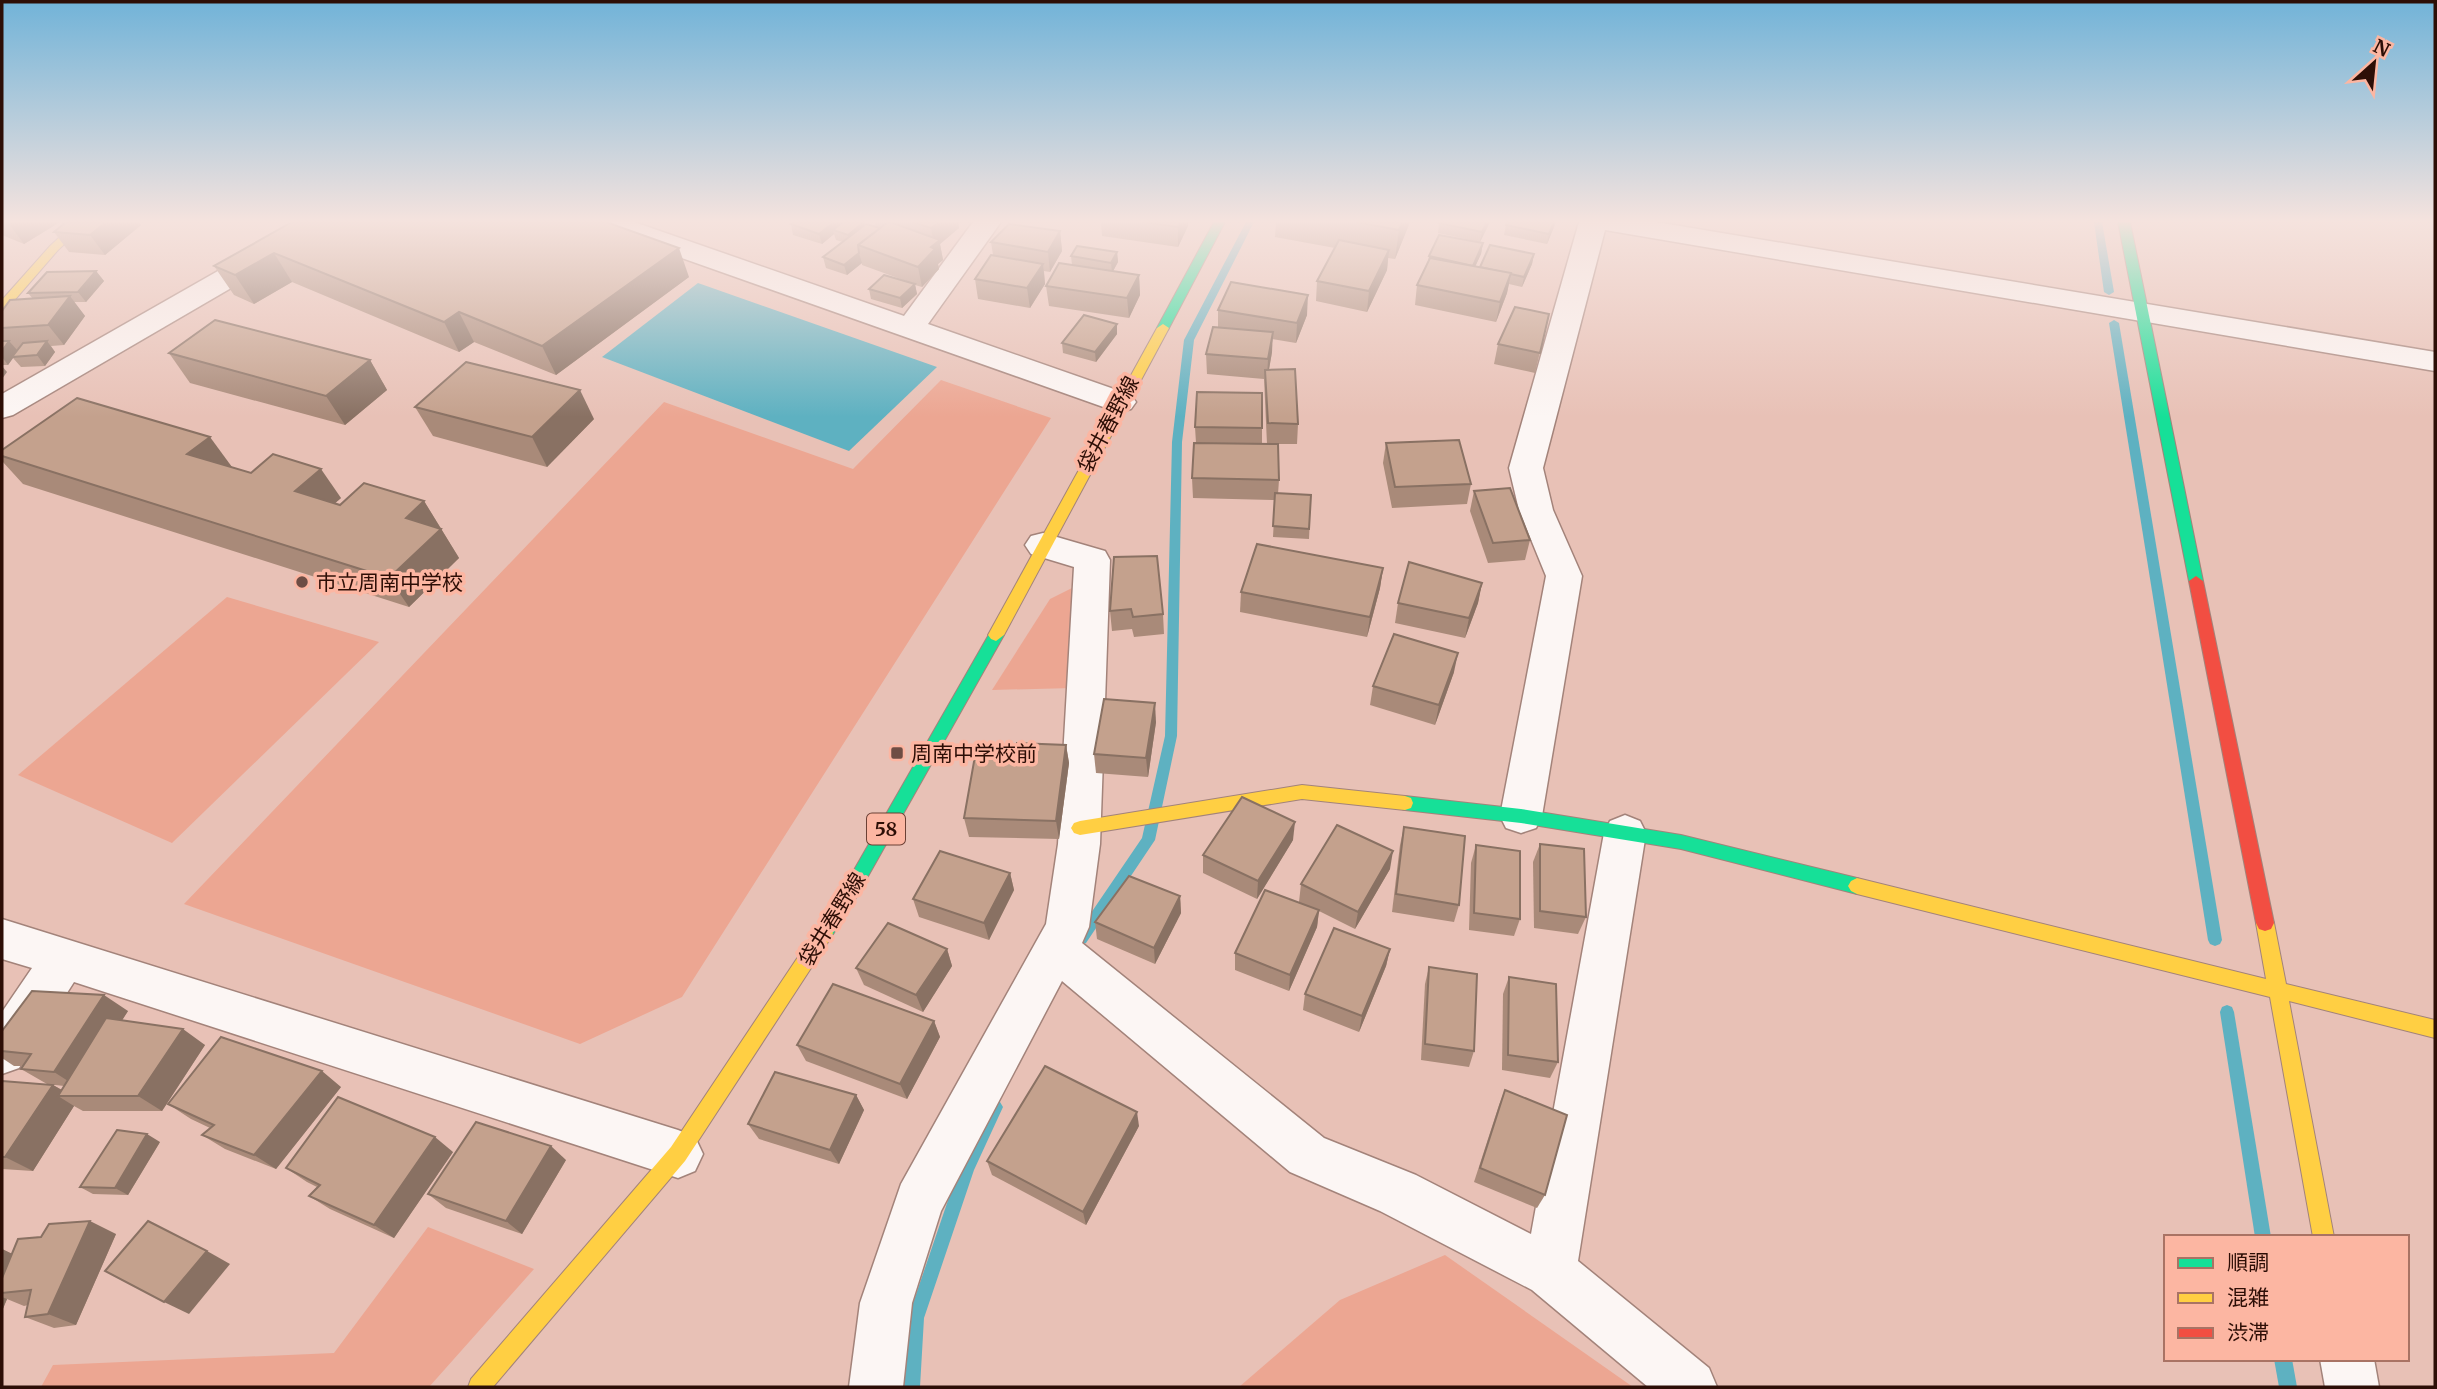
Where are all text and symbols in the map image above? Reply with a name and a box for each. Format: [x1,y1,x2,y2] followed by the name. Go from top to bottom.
[2339,28,2409,98] north arrow
[2370,34,2394,62] text: N
[1071,371,1145,477] street label: 袋井春野線
[316,569,463,596] place label: 市立周南中学校
[294,574,310,590] marker: 市立周南中学校
[911,740,1037,767] place label: 周南中学校前
[889,745,905,761] marker: 周南中学校前
[867,814,905,844] road number: 58
[793,867,871,971] street label: 袋井春野線
[2164,1235,2409,1361] legend
[2227,1249,2269,1276] text: 順調
[2227,1284,2269,1311] text: 混雑
[2227,1319,2269,1346] text: 渋滞

